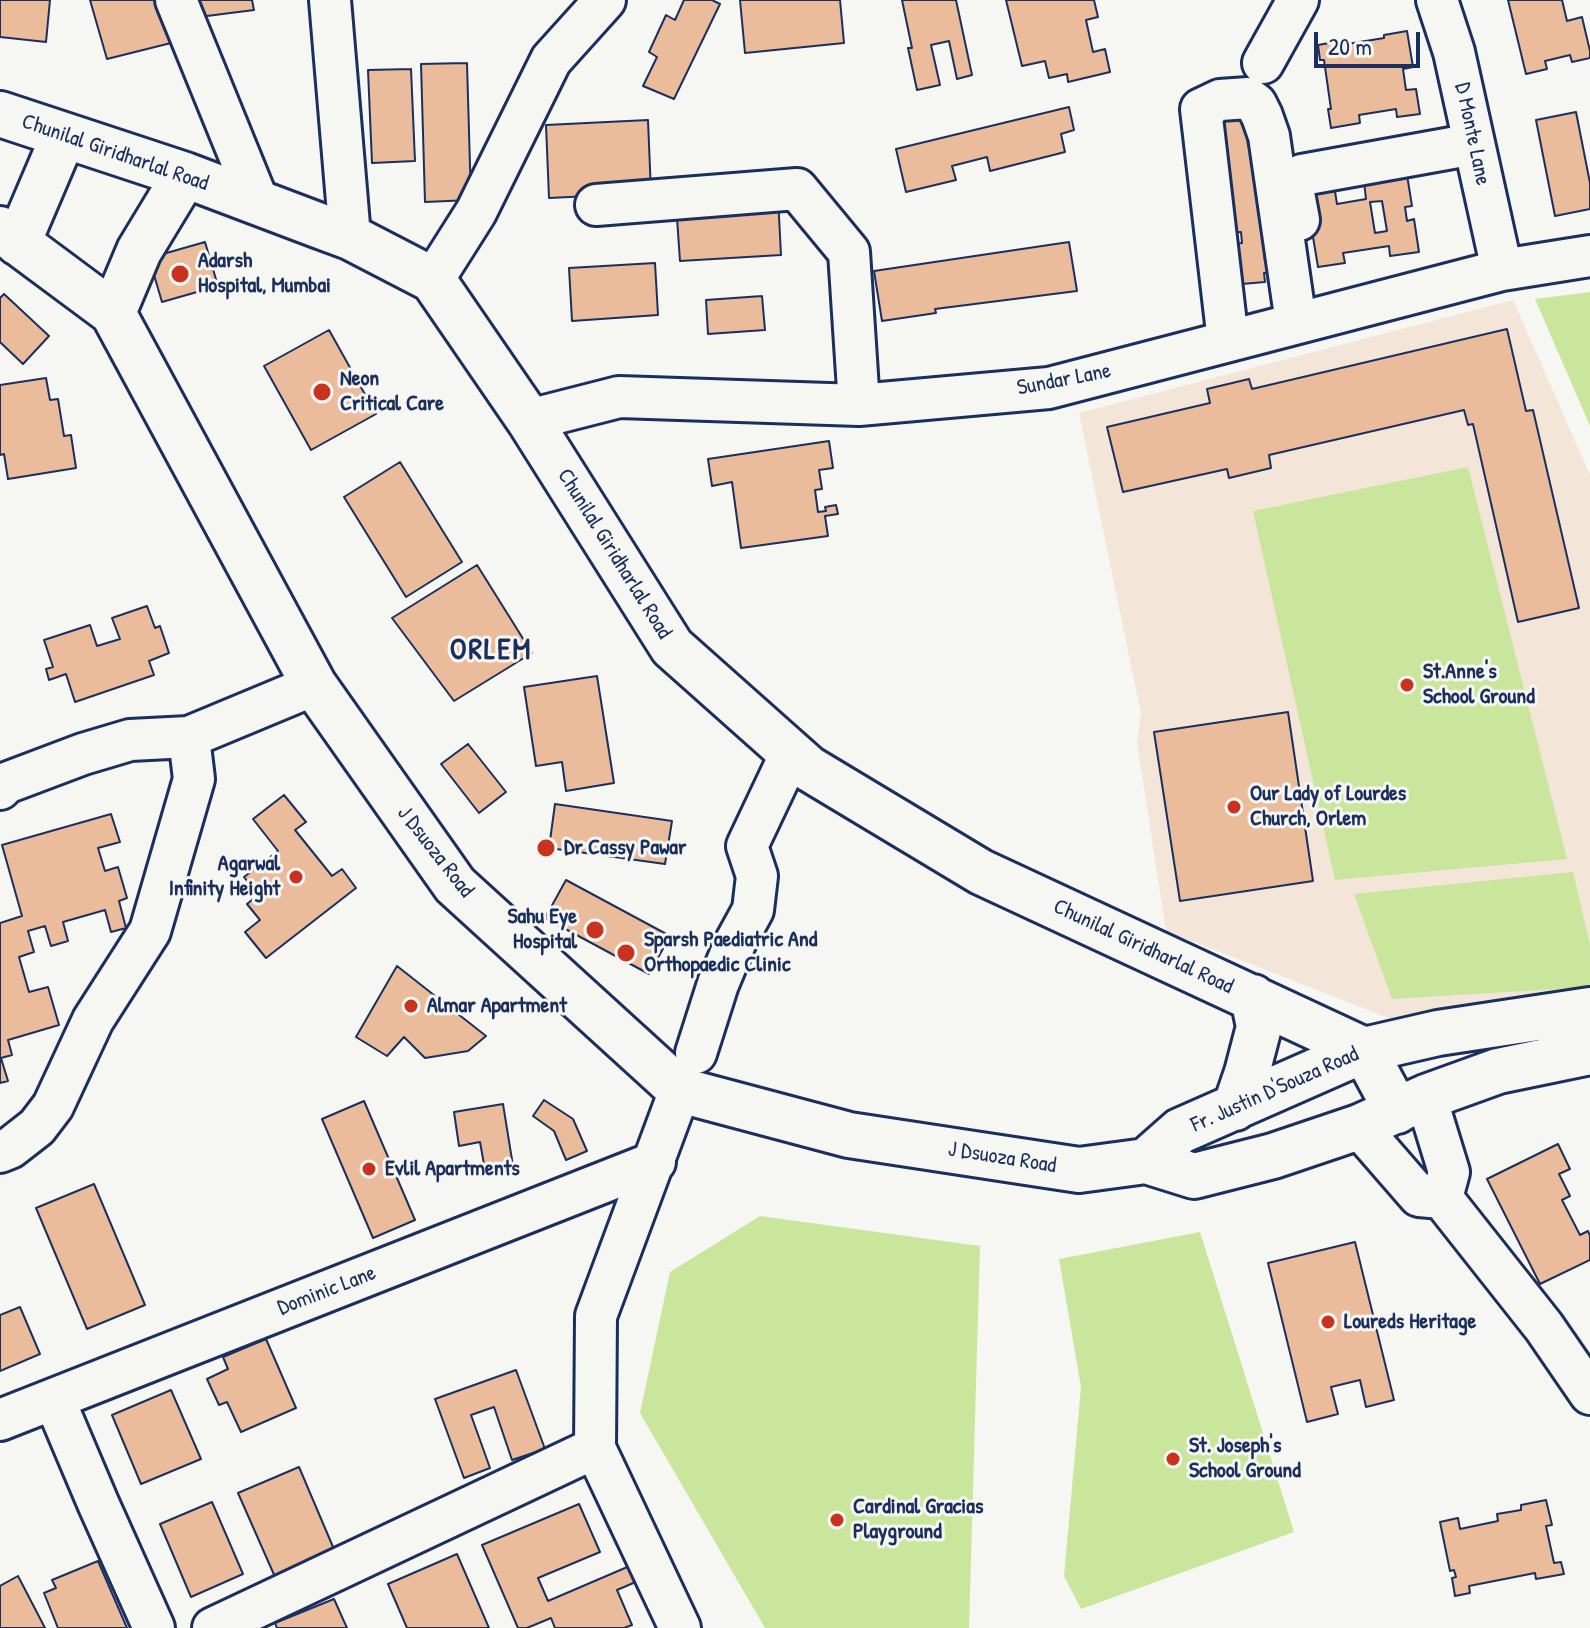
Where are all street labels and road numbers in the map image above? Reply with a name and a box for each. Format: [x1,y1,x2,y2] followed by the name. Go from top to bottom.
[1448,80,1496,188] street label: D Monte Lane
[18,109,212,197] street label: Chunilal Giridharlal Road
[1015,358,1113,402] street label: Sundar Lane
[551,464,677,644] street label: Chunilal Giridharlal Road
[391,801,479,903] street label: J Dsuoza Road
[1049,894,1237,1000] street label: Chunilal Giridharlal Road
[1187,1041,1363,1139] street label: Fr. Justin D'Souza Road
[946,1136,1058,1180] street label: J Dsuoza Road
[274,1260,380,1322] street label: Dominic Lane

